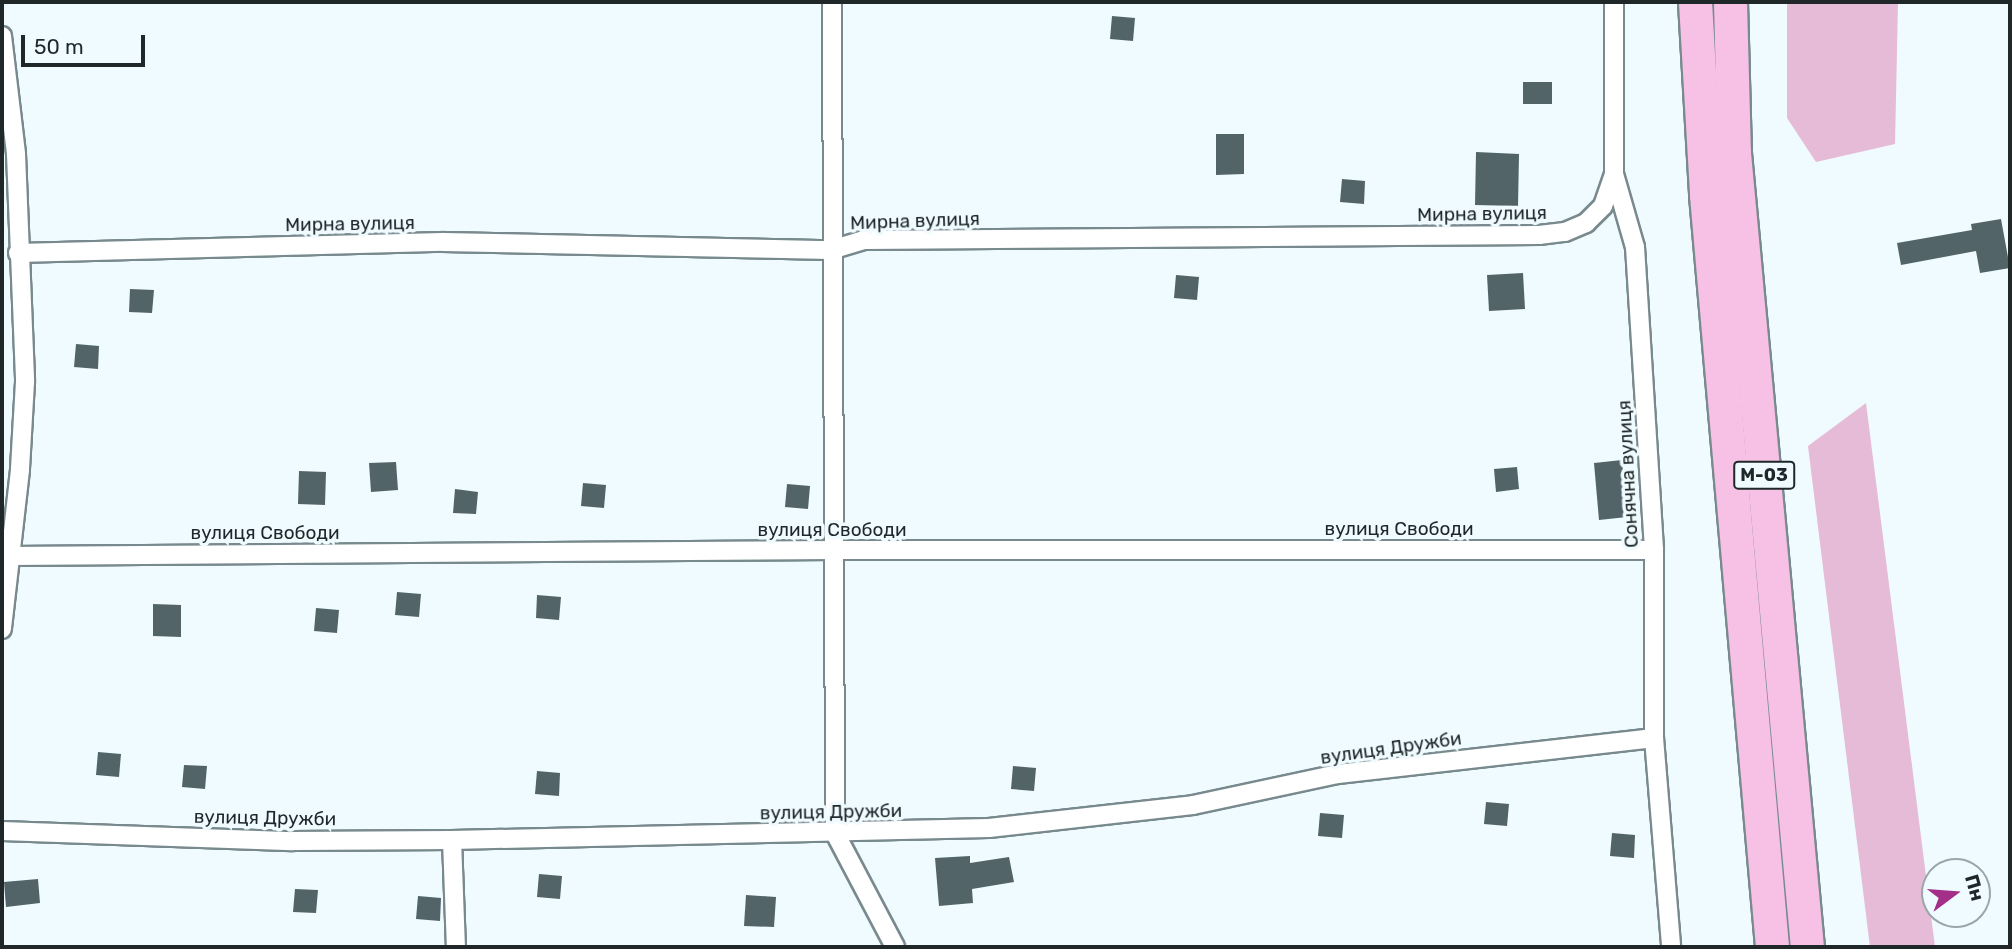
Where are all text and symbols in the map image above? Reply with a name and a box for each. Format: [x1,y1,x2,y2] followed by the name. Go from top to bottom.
[24,21,149,65] scale bar
[34,34,84,59] text: 50 m
[1417,201,1547,227] street label: Мирна вулиця
[850,207,980,235] street label: Мирна вулиця
[285,211,415,237] street label: Мирна вулиця
[1613,400,1643,548] street label: Сонячна вулиця
[1732,461,1796,490] road number: М-03
[1325,518,1473,540] street label: вулиця Свободи
[758,519,906,541] street label: вулиця Свободи
[191,522,339,544] street label: вулиця Свободи
[1319,727,1463,769] street label: вулиця Дружби
[760,799,902,825] street label: вулиця Дружби
[194,805,336,831] street label: вулиця Дружби
[1921,858,1991,928] north arrow
[1960,872,1989,903] text: Пн

